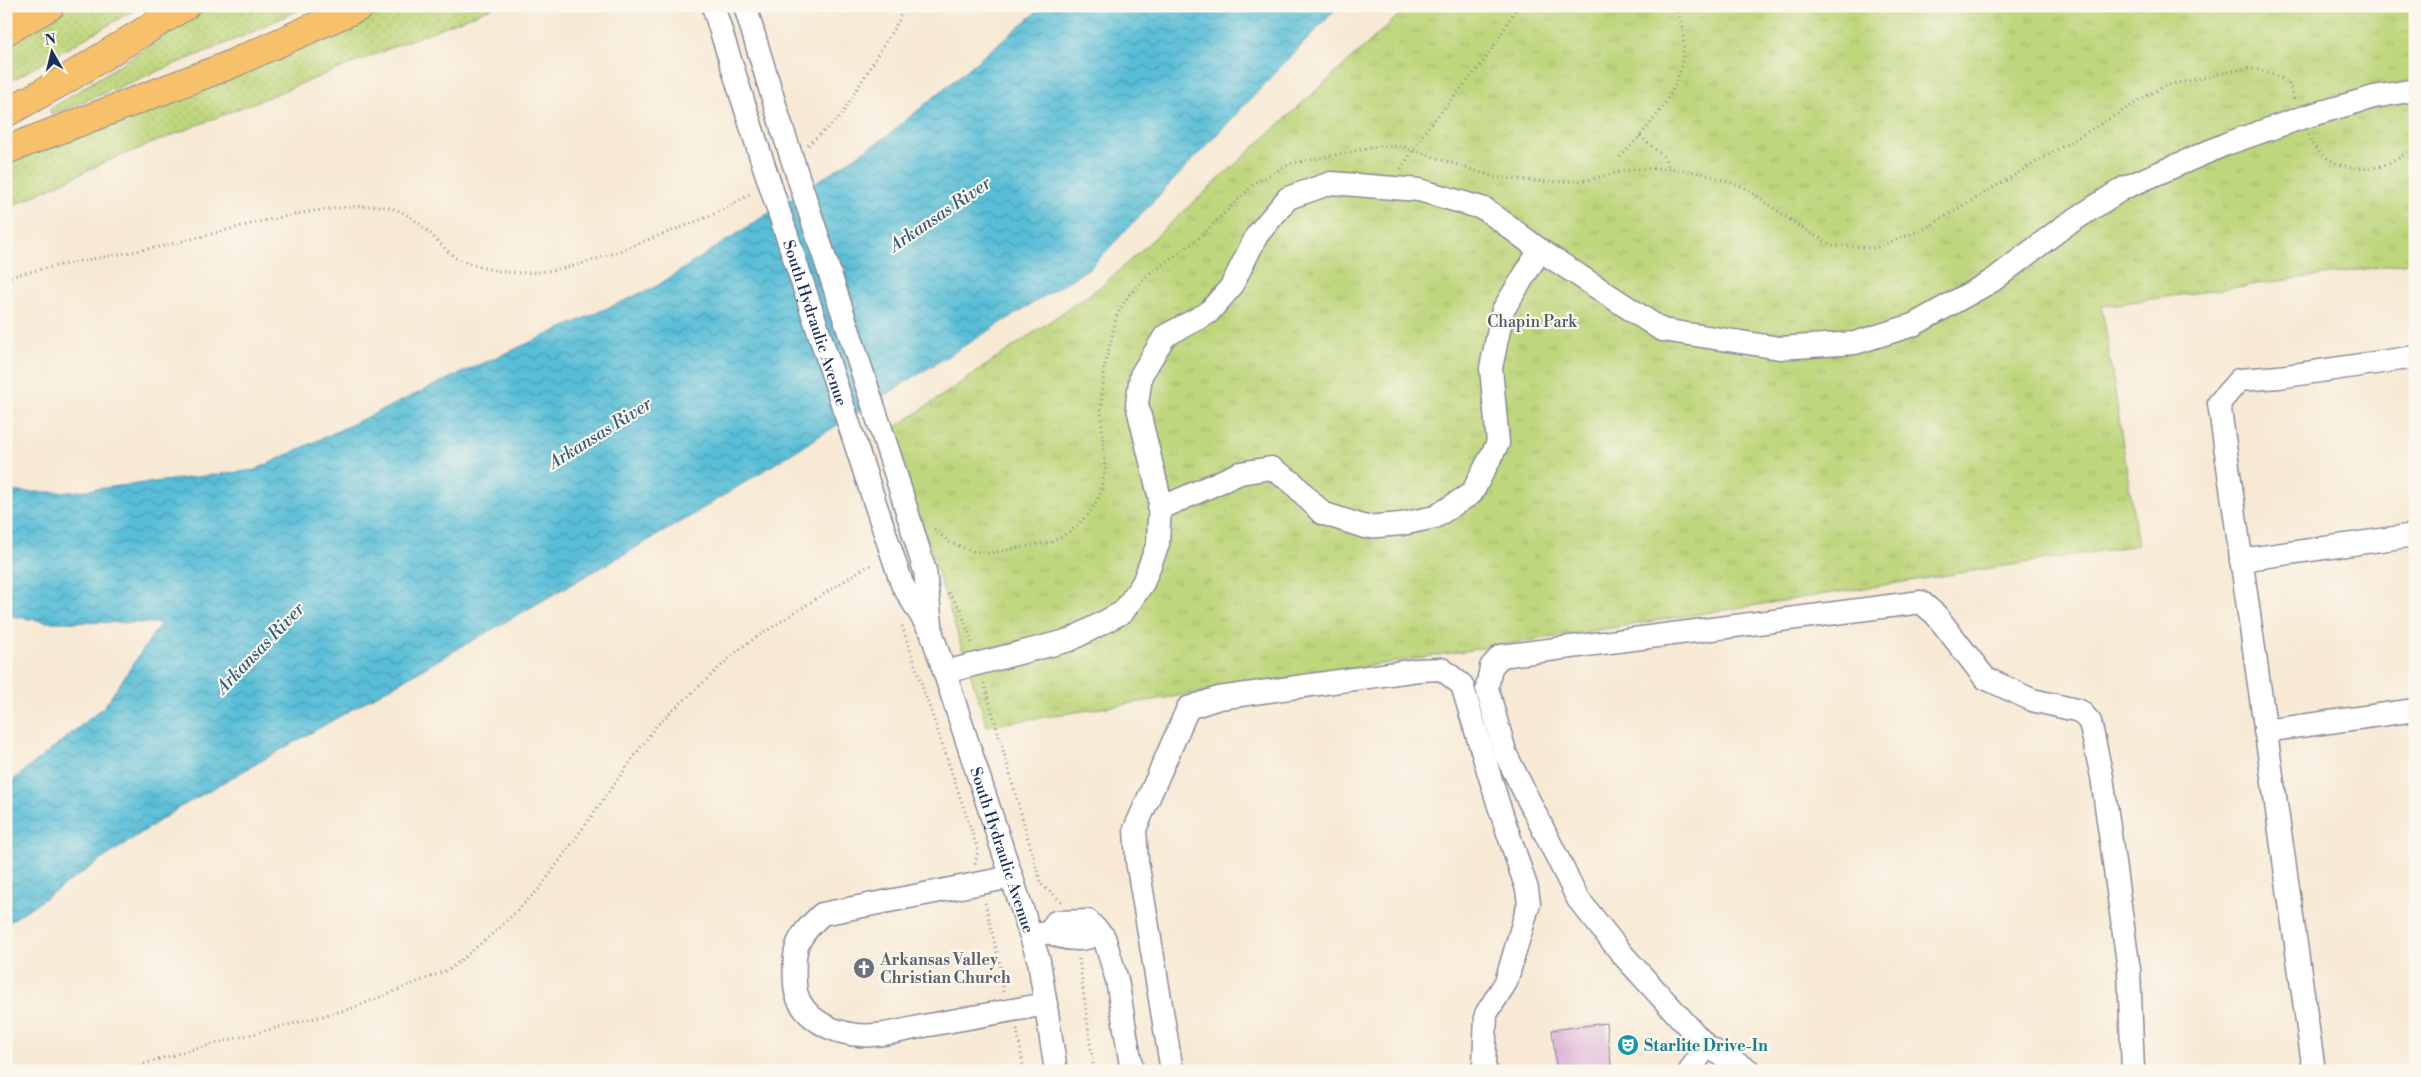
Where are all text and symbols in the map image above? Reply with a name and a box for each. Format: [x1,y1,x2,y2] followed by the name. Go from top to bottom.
[28,28,78,78] north arrow
[44,30,57,50] text: N
[883,172,996,258] water label: Arkansas River
[778,238,851,409] street label: South Hydraulic Avenue
[1487,312,1578,332] park label: Chapin Park
[543,392,657,475] water label: Arkansas River
[210,598,310,700] water label: Arkansas River
[965,765,1038,936] street label: South Hydraulic Avenue
[879,950,1011,988] place label: Arkansas Valley Christian Church
[852,956,876,980] church icon: Arkansas Valley Christian Church
[1616,1033,1640,1057] theatre icon: Starlite Drive-In
[1644,1036,1768,1056] place label: Starlite Drive-In

